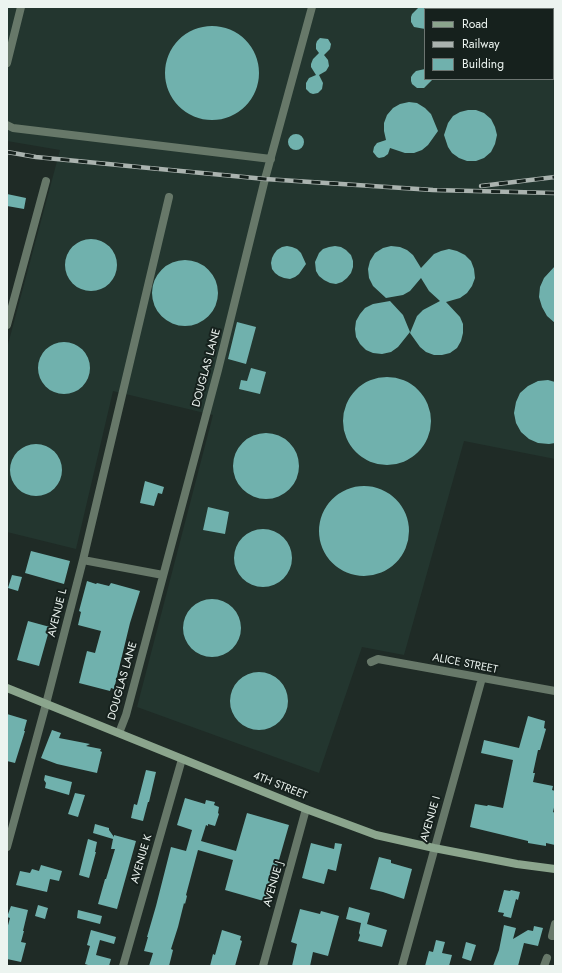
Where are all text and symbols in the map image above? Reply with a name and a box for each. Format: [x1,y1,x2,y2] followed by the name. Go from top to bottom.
[424,8,554,80] legend
[462,15,488,33] text: Road
[462,35,500,53] text: Railway
[462,55,504,73] text: Building
[190,327,224,409] street label: DOUGLAS LANE
[46,588,70,638] street label: AVENUE L
[106,640,140,722] street label: DOUGLAS LANE
[431,651,499,677] street label: ALICE STREET
[251,769,309,803] street label: 4TH STREET
[418,795,444,843] street label: AVENUE I
[129,833,155,885] street label: AVENUE K
[261,860,287,908] street label: AVENUE J

